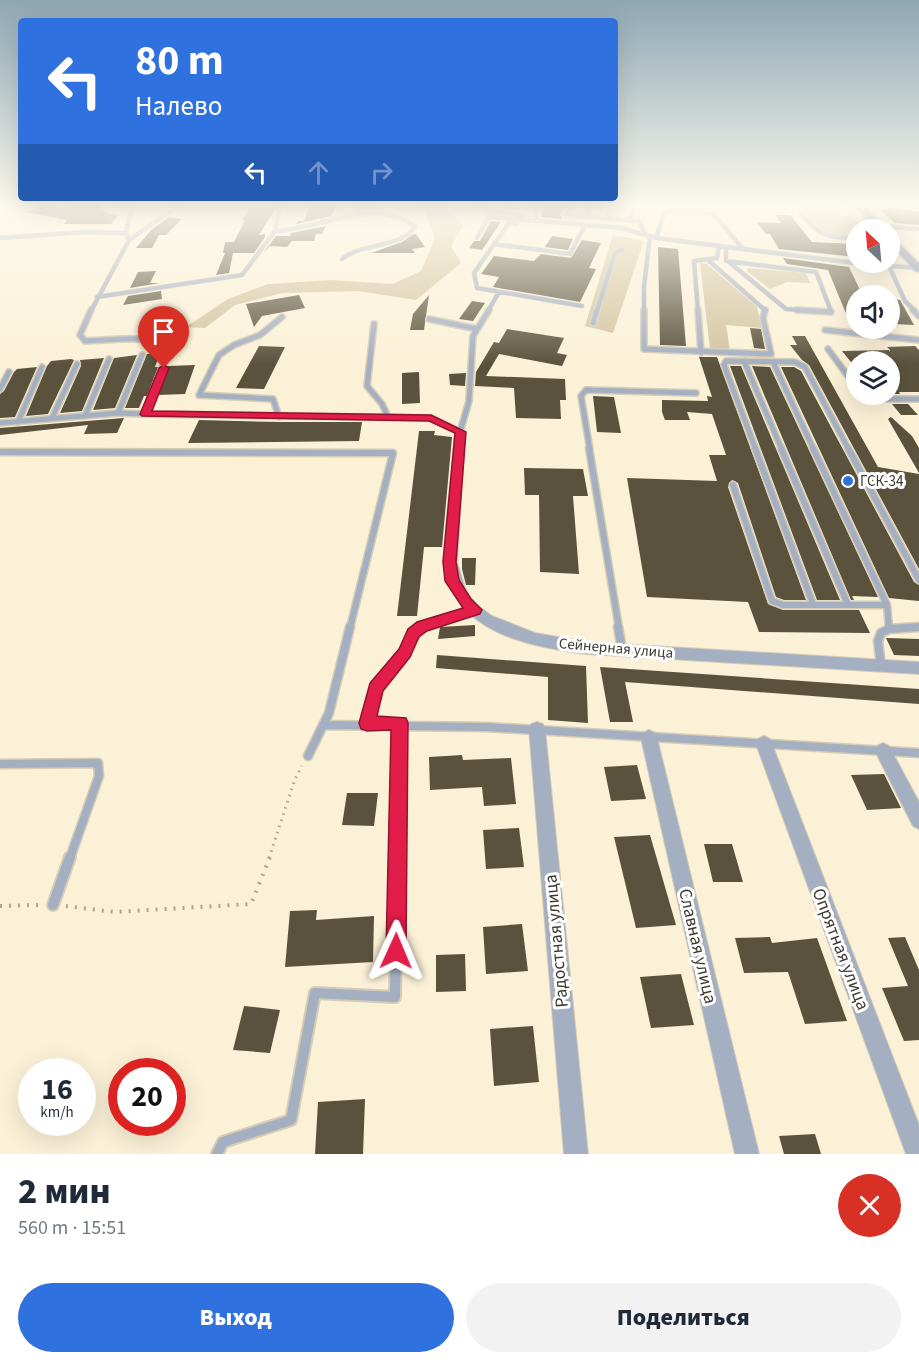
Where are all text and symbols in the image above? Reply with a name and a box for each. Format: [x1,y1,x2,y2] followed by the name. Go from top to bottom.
[135,31,224,91] text: 80 m
[36,42,114,120] icon: left
[135,87,222,126] text: Налево
[239,156,272,189] icon: left
[302,156,335,189] icon: ahead
[365,156,398,189] icon: right
[846,219,900,273] north arrow
[846,219,900,405] map controls
[846,285,900,339] button: sound
[138,306,189,368] pin
[147,315,180,348] icon: arrive
[846,351,900,405] button: layers
[860,471,904,492] place label: ГСК-34
[841,474,855,488] marker: ГСК-34
[558,633,674,664] street label: Сейнерная улица
[538,873,575,1008] street label: Радостная улица
[806,885,875,1014] street label: Опрятная улица
[672,886,723,1006] street label: Славная улица
[364,919,428,983] position arrow
[108,1058,186,1136] speed limit sign: 20
[41,1068,73,1111] text: 16
[40,1102,74,1123] text: km/h
[18,1166,111,1217] text: 2 мин
[838,1174,901,1237] button: close
[18,1214,126,1242] text: 560 m · 15:51
[18,1283,454,1352] button: Выход
[466,1283,901,1352] button: Поделиться

